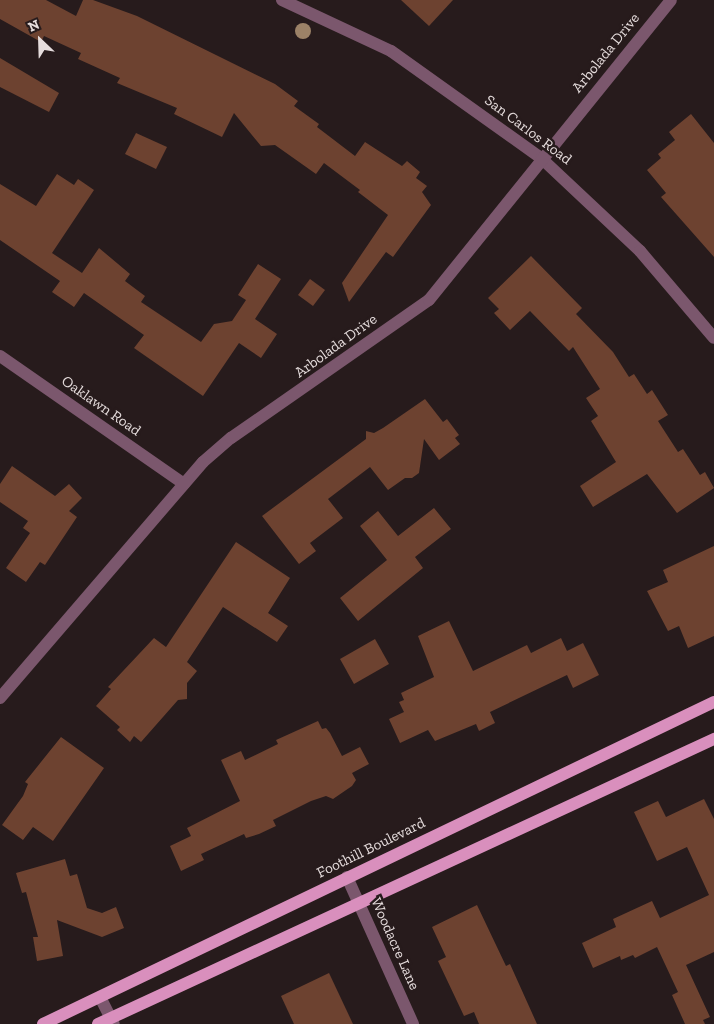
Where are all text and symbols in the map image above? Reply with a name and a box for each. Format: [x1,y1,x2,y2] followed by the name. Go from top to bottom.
[568,10,644,96] street label: Arbolada Drive
[15,15,65,65] north arrow
[25,16,42,36] text: N
[481,91,575,169] street label: San Carlos Road
[291,310,381,382] street label: Arbolada Drive
[58,372,144,440] street label: Oaklawn Road
[314,814,428,882] street label: Foothill Boulevard
[367,895,423,993] street label: Woodacre Lane

